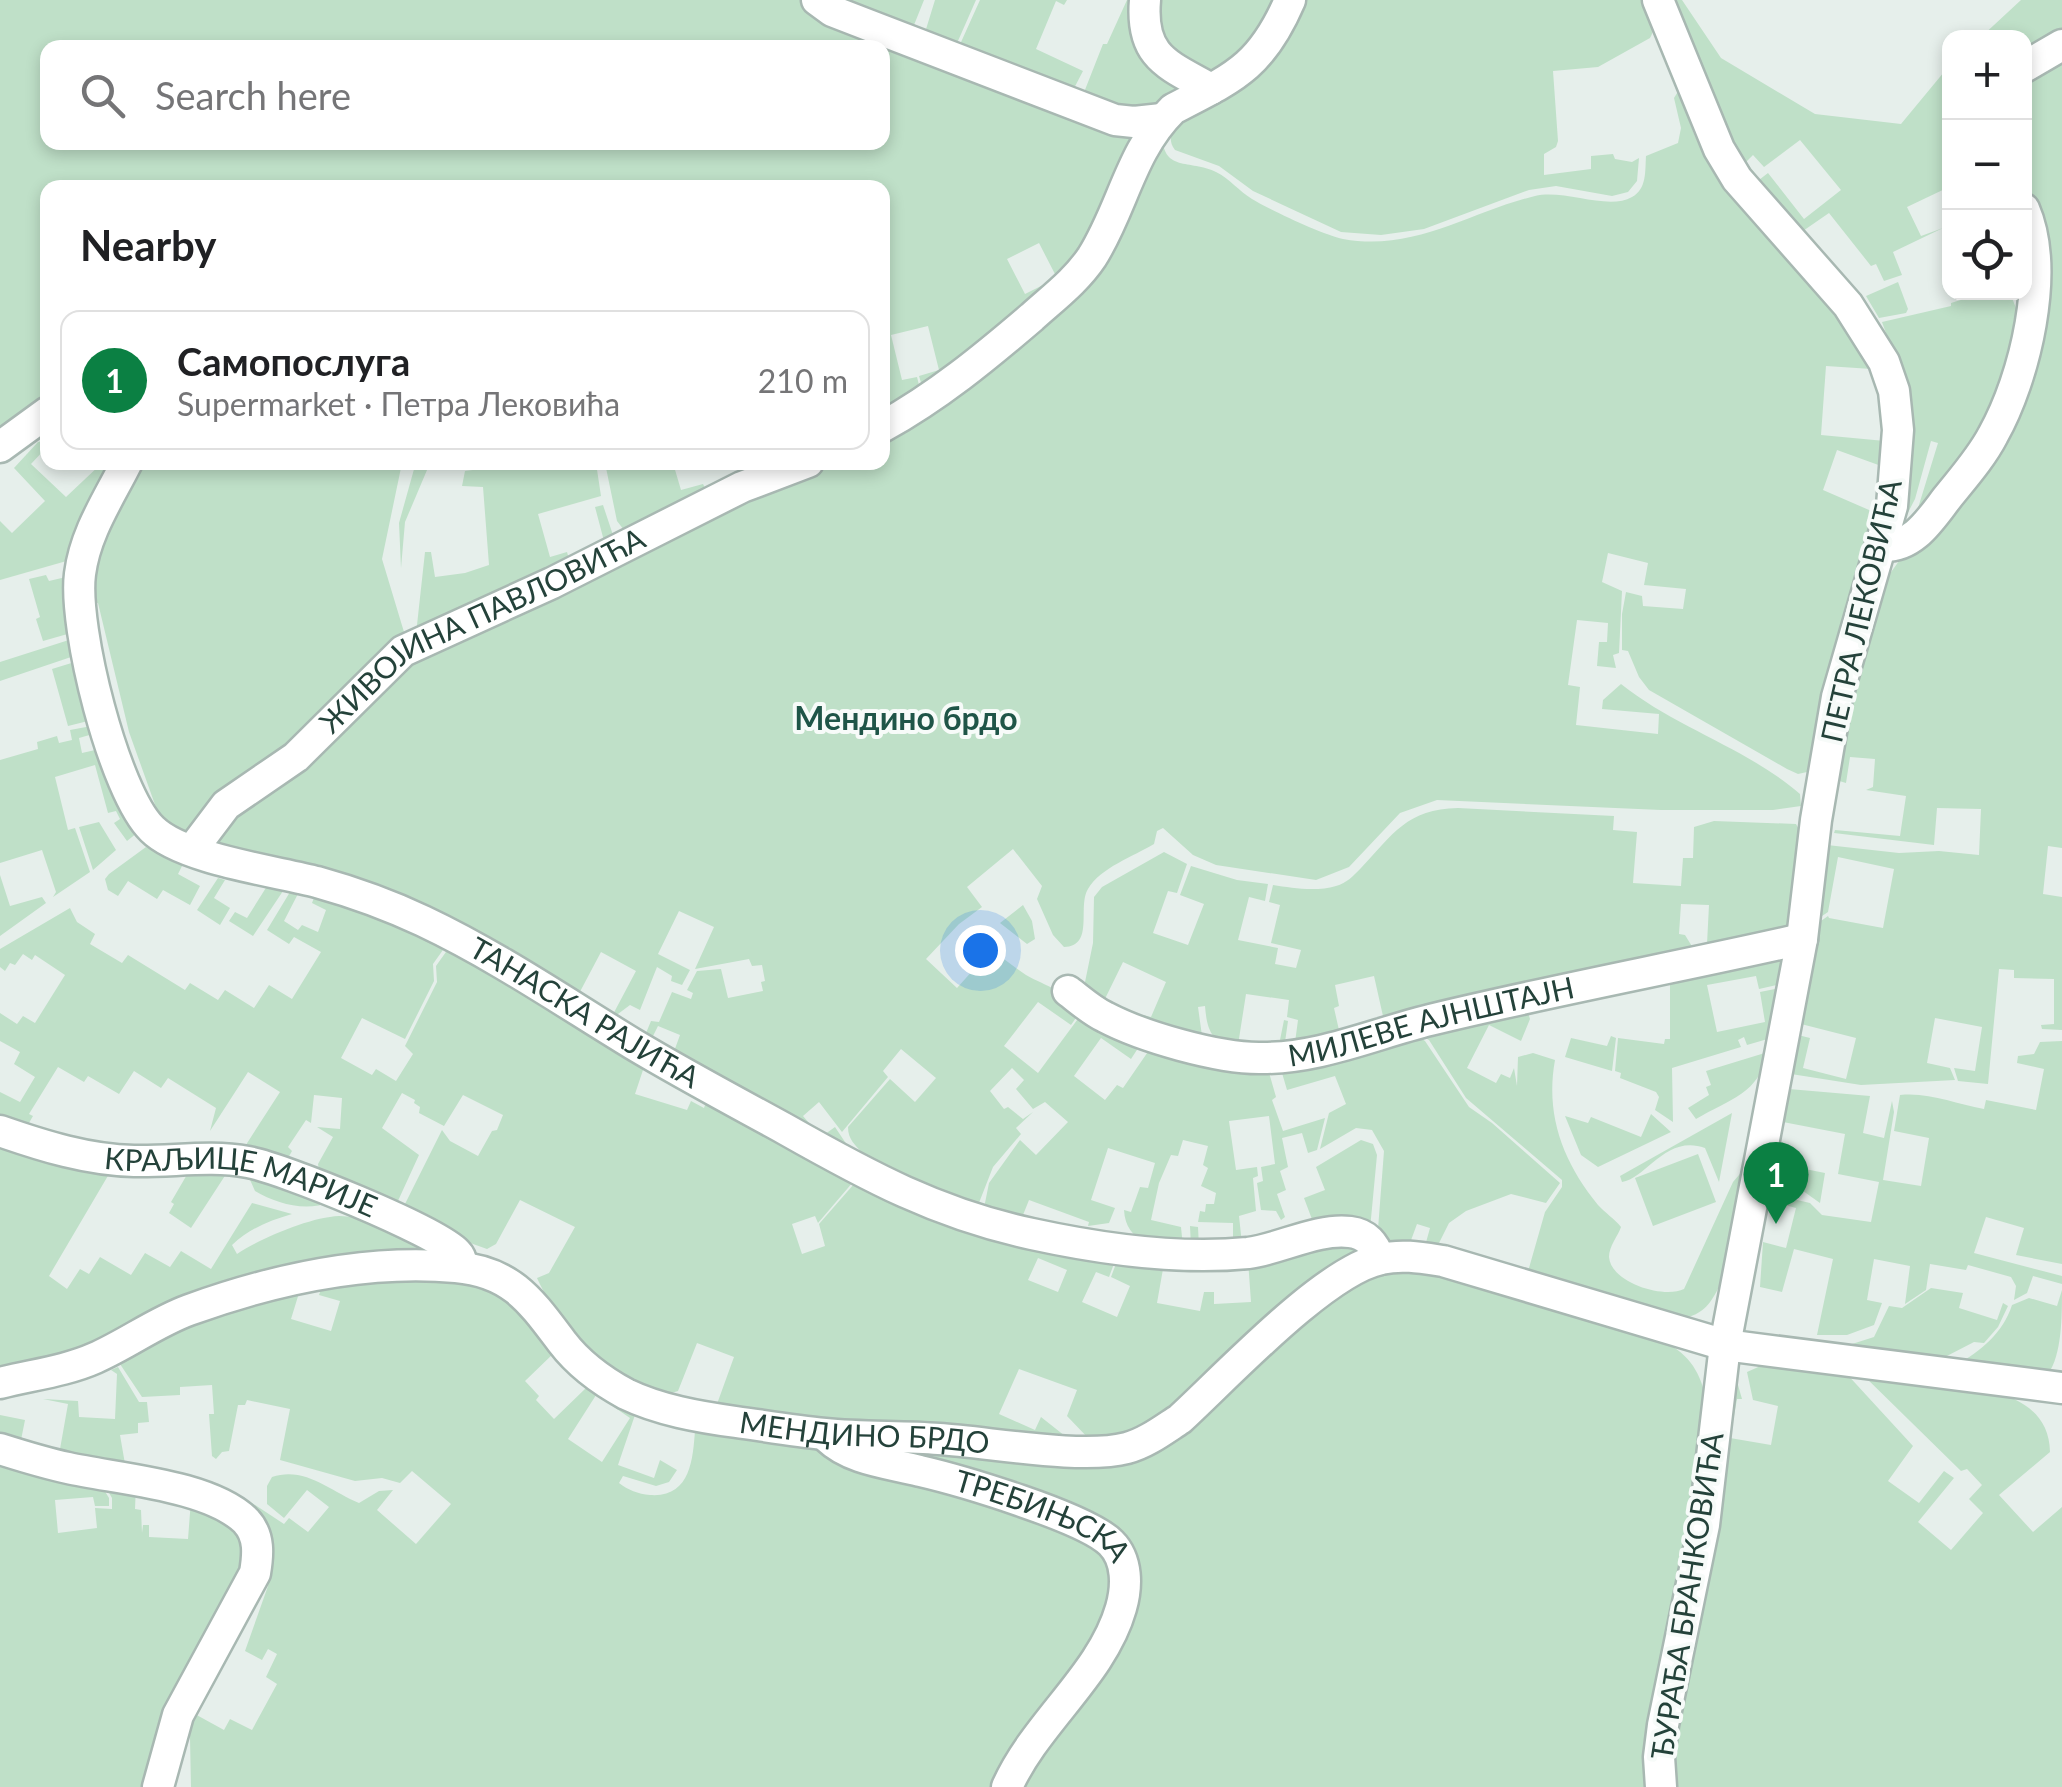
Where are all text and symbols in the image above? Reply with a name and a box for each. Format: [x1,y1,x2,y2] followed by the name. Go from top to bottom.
[1942,30,2032,300] map controls
[1942,30,2032,120] button: +
[40,40,890,150] search box
[75,68,130,123] icon: search
[155,72,351,118] text: Search here
[1942,120,2032,210] button: −
[1942,210,2032,300] button: locate
[80,220,217,270] text: Nearby
[177,338,410,384] text: Самопослуга
[105,361,124,400] text: 1
[758,361,848,400] text: 210 m
[177,384,620,423] text: Supermarket · Петра Лековића
[1812,475,1908,746] street label: ПЕТРА ЛЕКОВИЋА
[311,519,651,739] street label: ЖИВОЈИНА ПАВЛОВИЋА
[794,698,1018,737] district label: Мендино брдо
[955,925,1006,976] your location
[464,929,707,1095] street label: ТАНАСКА РАЈИЋА
[1285,968,1577,1073] street label: МИЛЕВЕ АЈНШТАЈН
[103,1139,383,1224] street label: КРАЉИЦЕ МАРИЈЕ
[1744,1142,1808,1224] pin: 1
[737,1403,992,1460] street label: МЕНДИНО БРДО
[1642,1429,1730,1762] street label: ЂУРАЂА БРАНКОВИЋА
[951,1461,1140,1568] street label: ТРЕБИЊСКА

